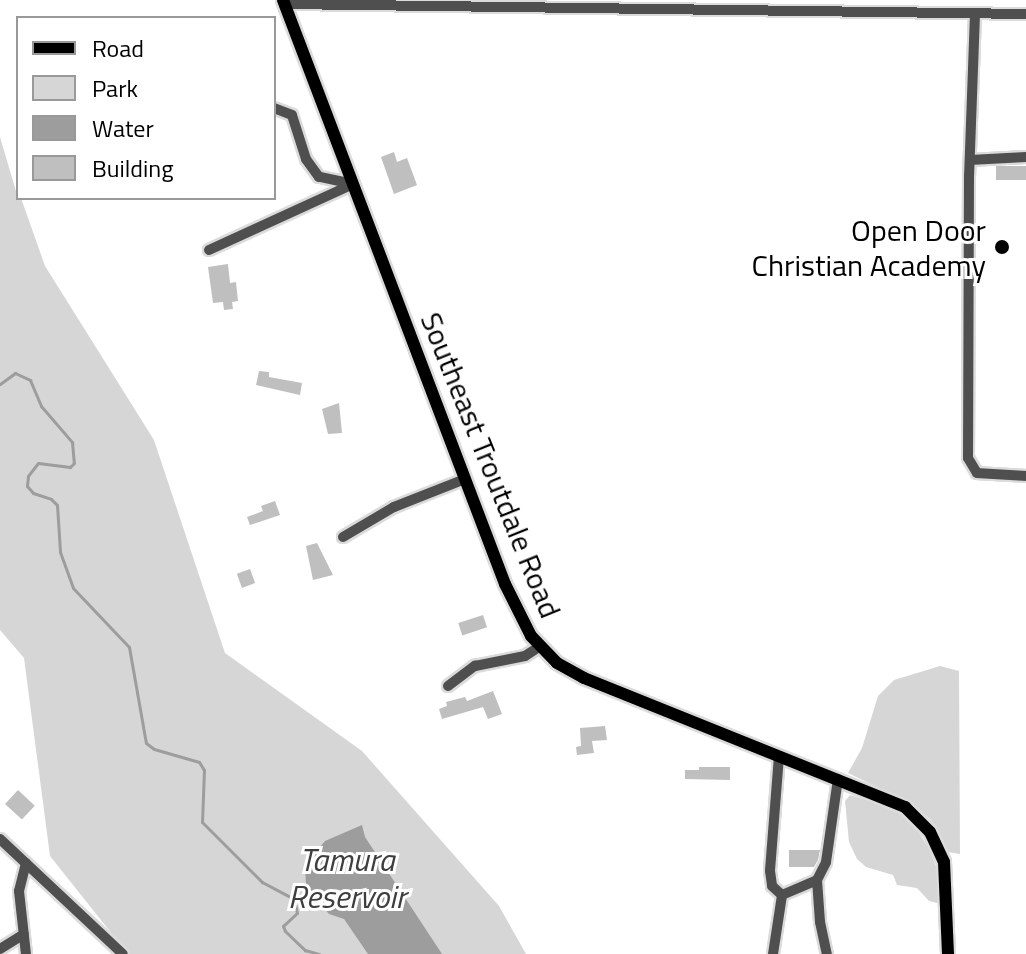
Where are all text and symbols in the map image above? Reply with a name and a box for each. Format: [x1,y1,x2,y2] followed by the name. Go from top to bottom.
[16,16,276,200] legend
[92,30,144,66] text: Road
[92,70,138,106] text: Park
[92,110,154,146] text: Water
[92,150,174,186] text: Building
[752,212,986,282] place label: Open Door Christian Academy
[993,238,1011,256] marker: Open Door Christian Academy
[413,307,569,623] street label: Southeast Troutdale Road
[288,841,406,916] water label: Tamura Reservoir

